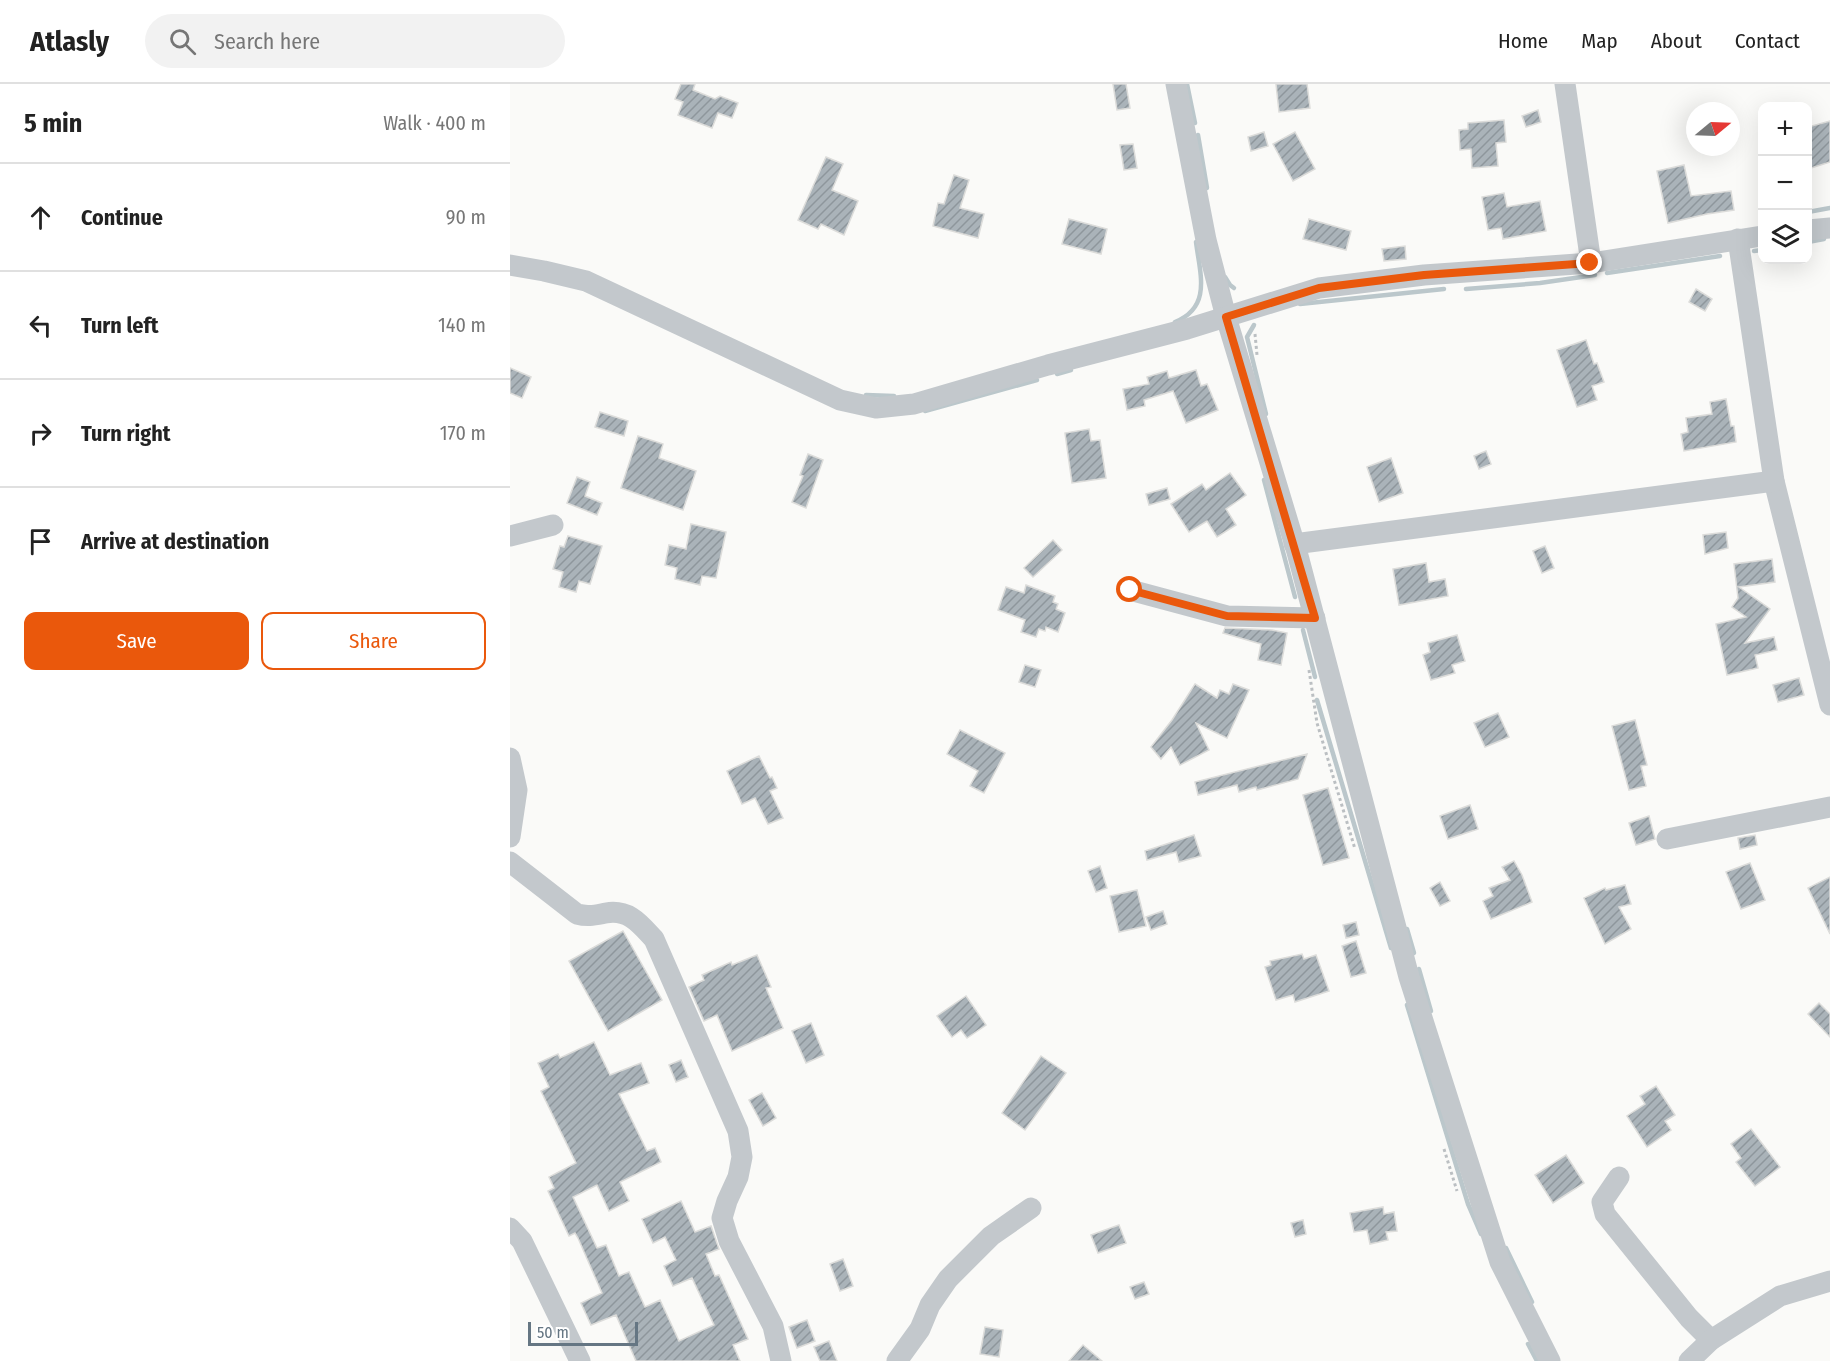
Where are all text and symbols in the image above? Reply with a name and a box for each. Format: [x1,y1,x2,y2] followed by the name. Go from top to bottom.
[145,14,565,68] search box
[30,25,109,58] text: Atlasly
[166,25,199,58] icon: search
[214,28,320,55] text: Search here
[1498,28,1548,54] text: Home
[1581,28,1618,54] text: Map
[1651,28,1702,54] text: About
[1735,28,1800,54] text: Contact
[1686,102,1740,156] north arrow
[1758,102,1812,264] map controls
[1758,102,1812,156] button: +
[24,108,82,139] text: 5 min
[383,111,486,135] text: Walk · 400 m
[1758,156,1812,210] button: −
[24,201,57,234] icon: ahead
[81,204,163,231] text: Continue
[446,205,486,229] text: 90 m
[1758,210,1812,264] button: layers
[1576,249,1602,275] route end
[24,309,57,342] icon: left
[81,312,159,339] text: Turn left
[438,313,486,337] text: 140 m
[24,417,57,450] icon: right
[81,420,170,447] text: Turn right
[440,421,486,445] text: 170 m
[24,525,57,558] icon: arrive
[81,528,269,555] text: Arrive at destination
[1116,576,1142,602] route start
[24,612,249,670] button: Save
[261,612,486,670] button: Share
[528,1319,638,1346] scale bar
[537,1323,569,1342] text: 50 m

